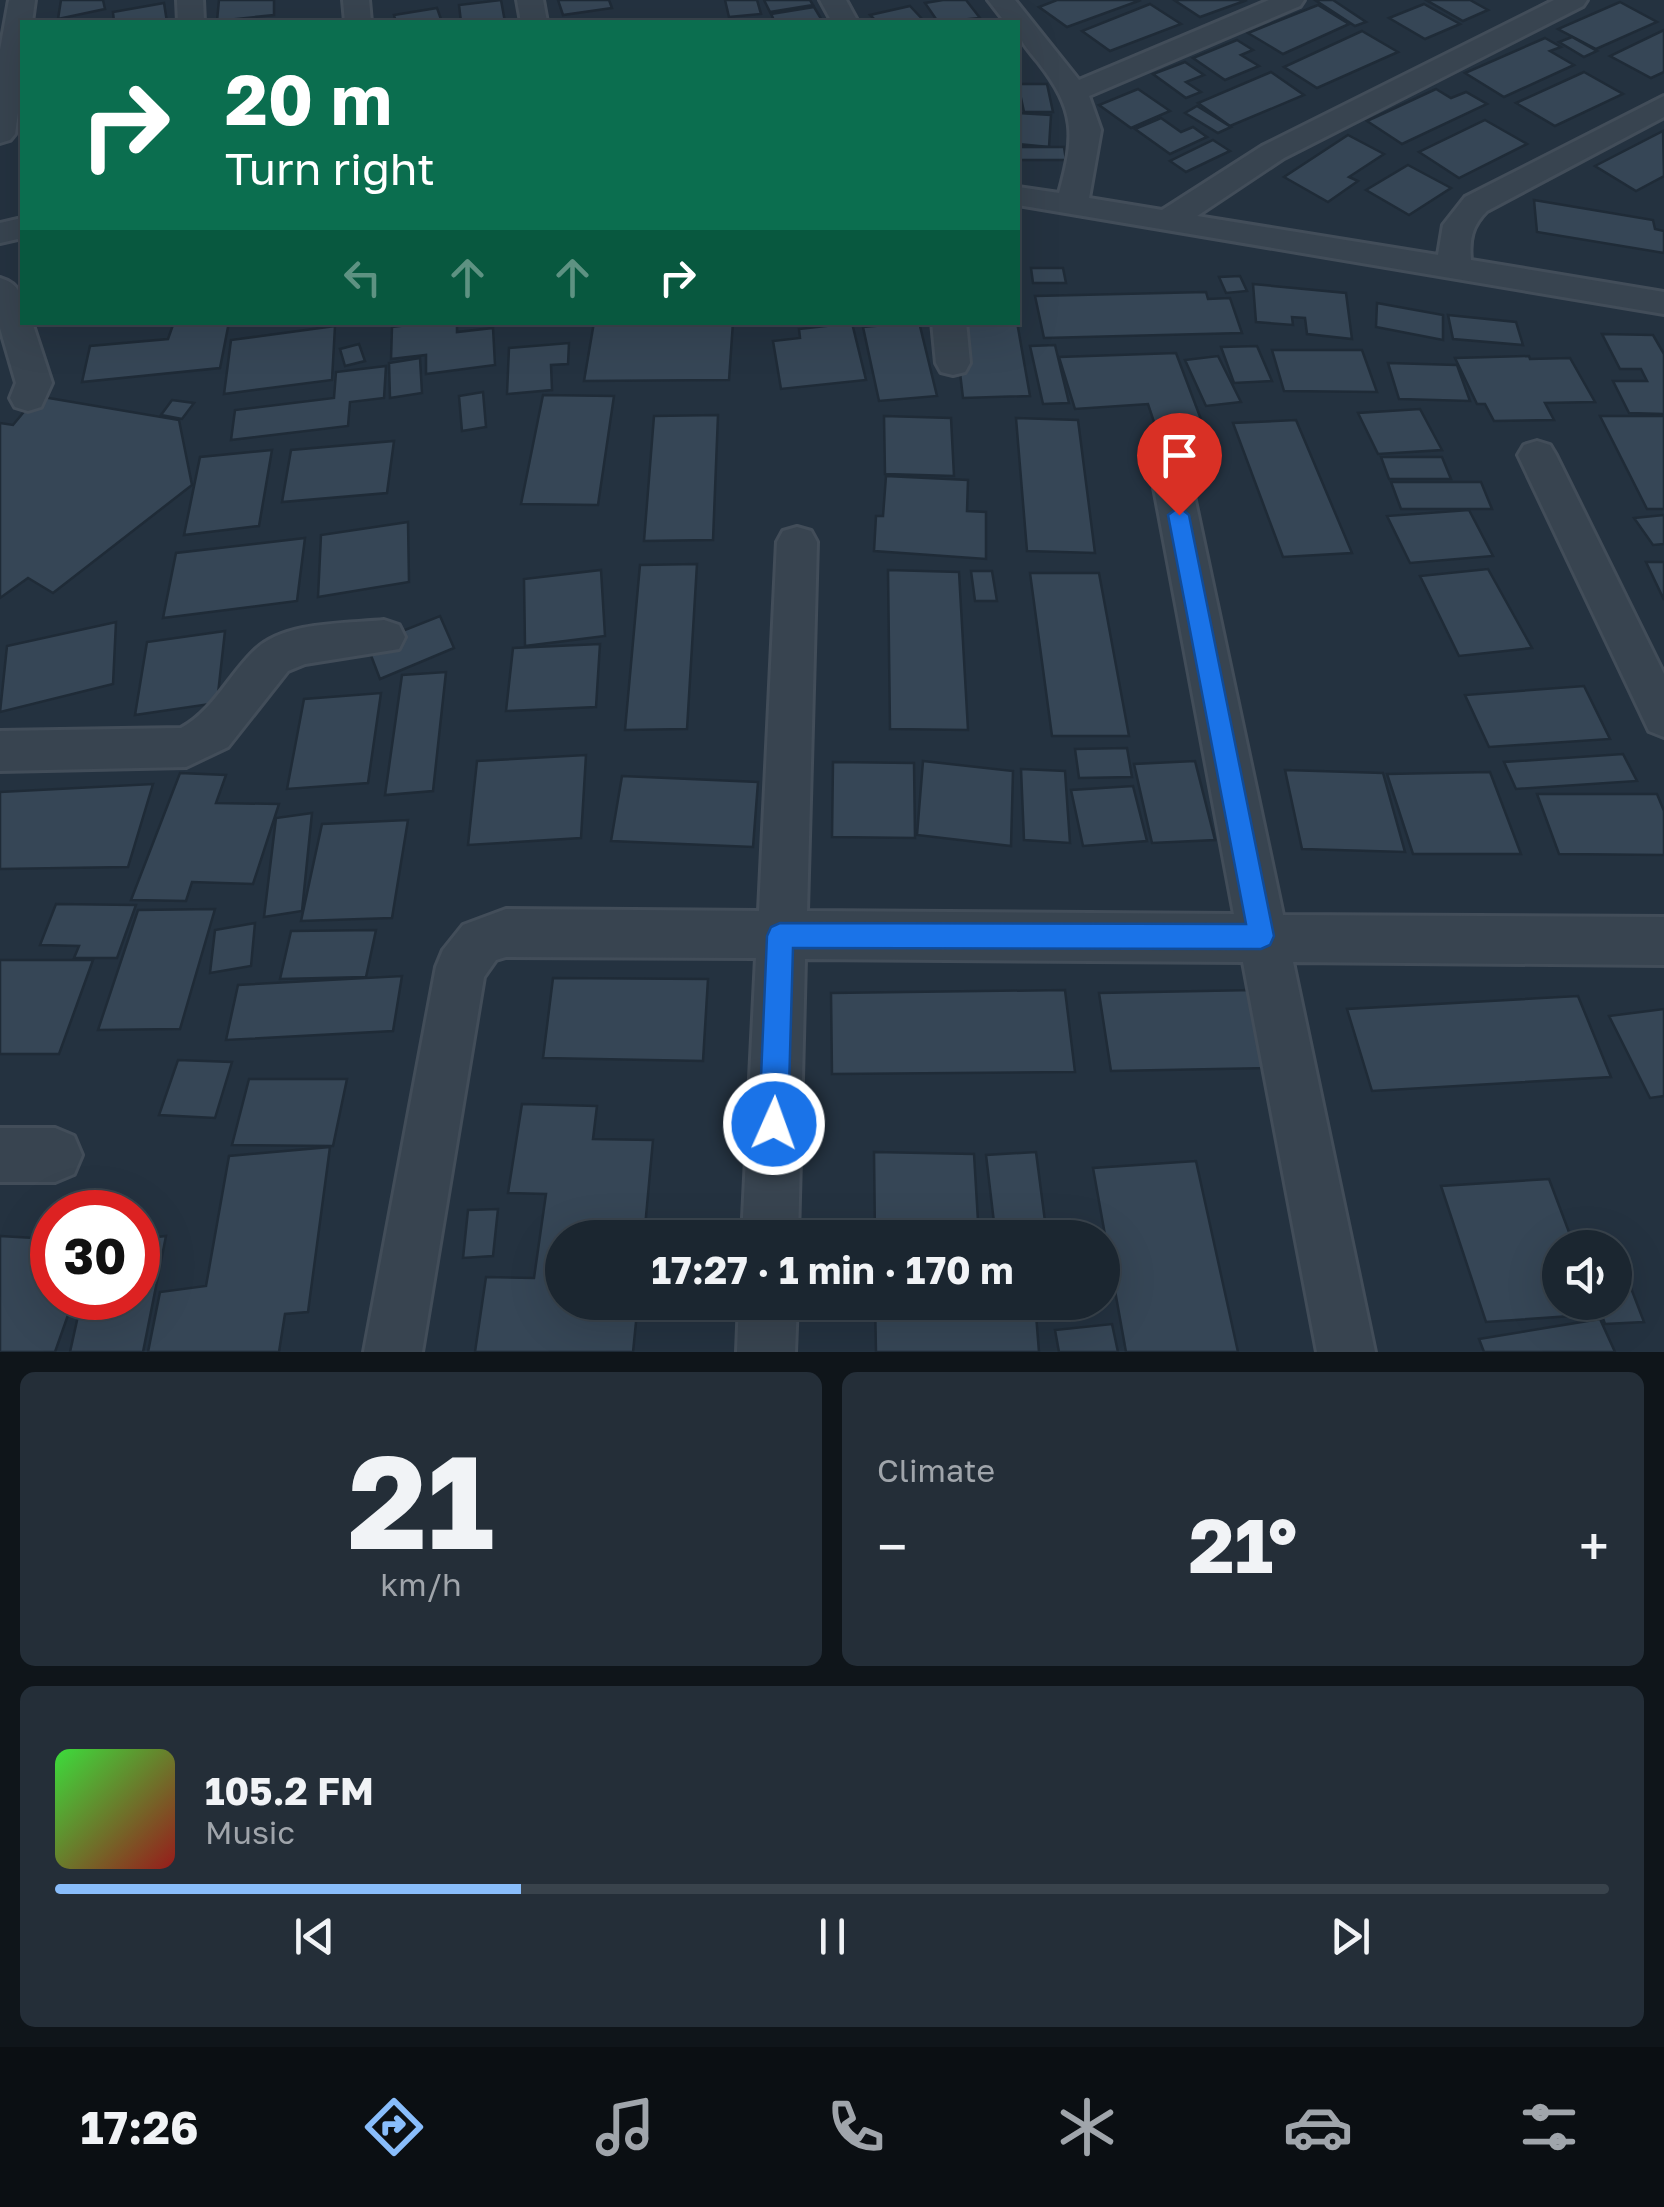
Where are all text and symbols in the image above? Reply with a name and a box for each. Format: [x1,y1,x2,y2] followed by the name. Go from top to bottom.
[225,56,392,140] text: 20 m
[60,60,190,190] icon: right
[225,141,435,195] text: Turn right
[335,250,390,305] icon: left
[440,250,495,305] icon: ahead
[545,250,600,305] icon: ahead
[650,250,705,305] icon: right
[1137,413,1222,516] pin
[1152,428,1207,483] icon: arrive
[722,1072,826,1176] position arrow
[30,1190,160,1320] speed limit sign: 30
[1542,1230,1632,1320] map controls
[1542,1230,1632,1320] button: sound
[651,1247,1014,1292] text: 17:27 · 1 min · 170 m
[348,1422,494,1578] text: 21
[877,1451,995,1489] text: Climate
[1189,1499,1297,1590] text: 21°
[877,1513,907,1579] text: −
[1579,1513,1609,1579] text: +
[380,1565,462,1603] text: km/h
[205,1768,374,1813] text: 105.2 FM
[205,1813,295,1851] text: Music
[287,1909,342,1964] icon: previous
[805,1909,860,1964] icon: pause
[1323,1909,1378,1964] icon: next
[359,2092,429,2162] icon: directions
[590,2092,660,2162] icon: music
[821,2092,891,2162] icon: phone
[1052,2092,1122,2162] icon: climate
[1283,2092,1353,2162] icon: car
[1514,2092,1584,2162] icon: filters
[80,2100,199,2154] text: 17:26

